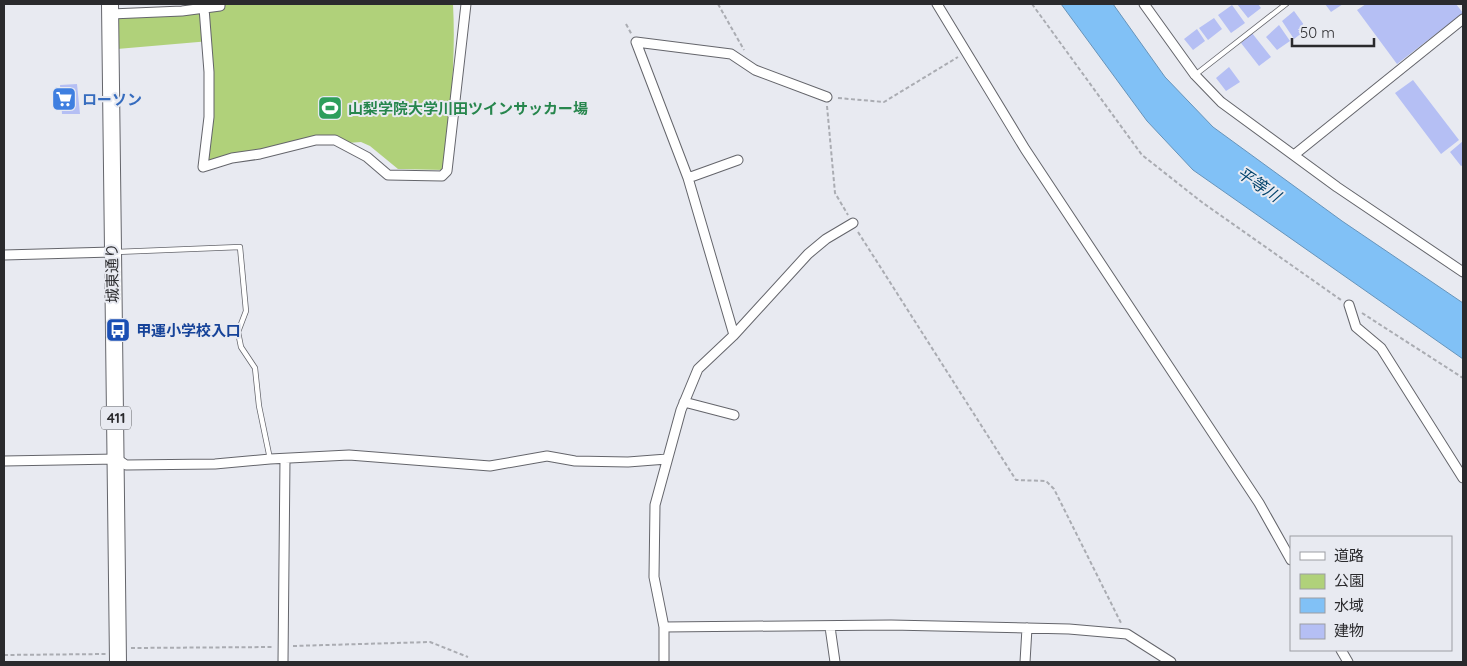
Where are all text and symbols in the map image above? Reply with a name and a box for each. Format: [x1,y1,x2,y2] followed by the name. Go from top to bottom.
[1292,15,1374,47] scale bar
[1300,23,1335,42] text: 50 m
[51,86,77,112] supermarket icon: ローソン
[82,90,142,109] place label: ローソン
[317,95,343,121] sports icon: 山梨学院大学川田ツインサッカー場
[348,99,588,118] place label: 山梨学院大学川田ツインサッカー場
[1234,162,1286,207] water label: 平等川
[102,243,122,303] street label: 城東通り
[105,317,131,343] bus stop icon: 甲運小学校入口
[136,321,241,340] place label: 甲運小学校入口
[101,406,131,429] road number: 411
[1290,536,1452,651] legend
[1334,546,1364,565] text: 道路
[1334,571,1364,590] text: 公園
[1334,596,1364,615] text: 水域
[1334,621,1364,640] text: 建物

